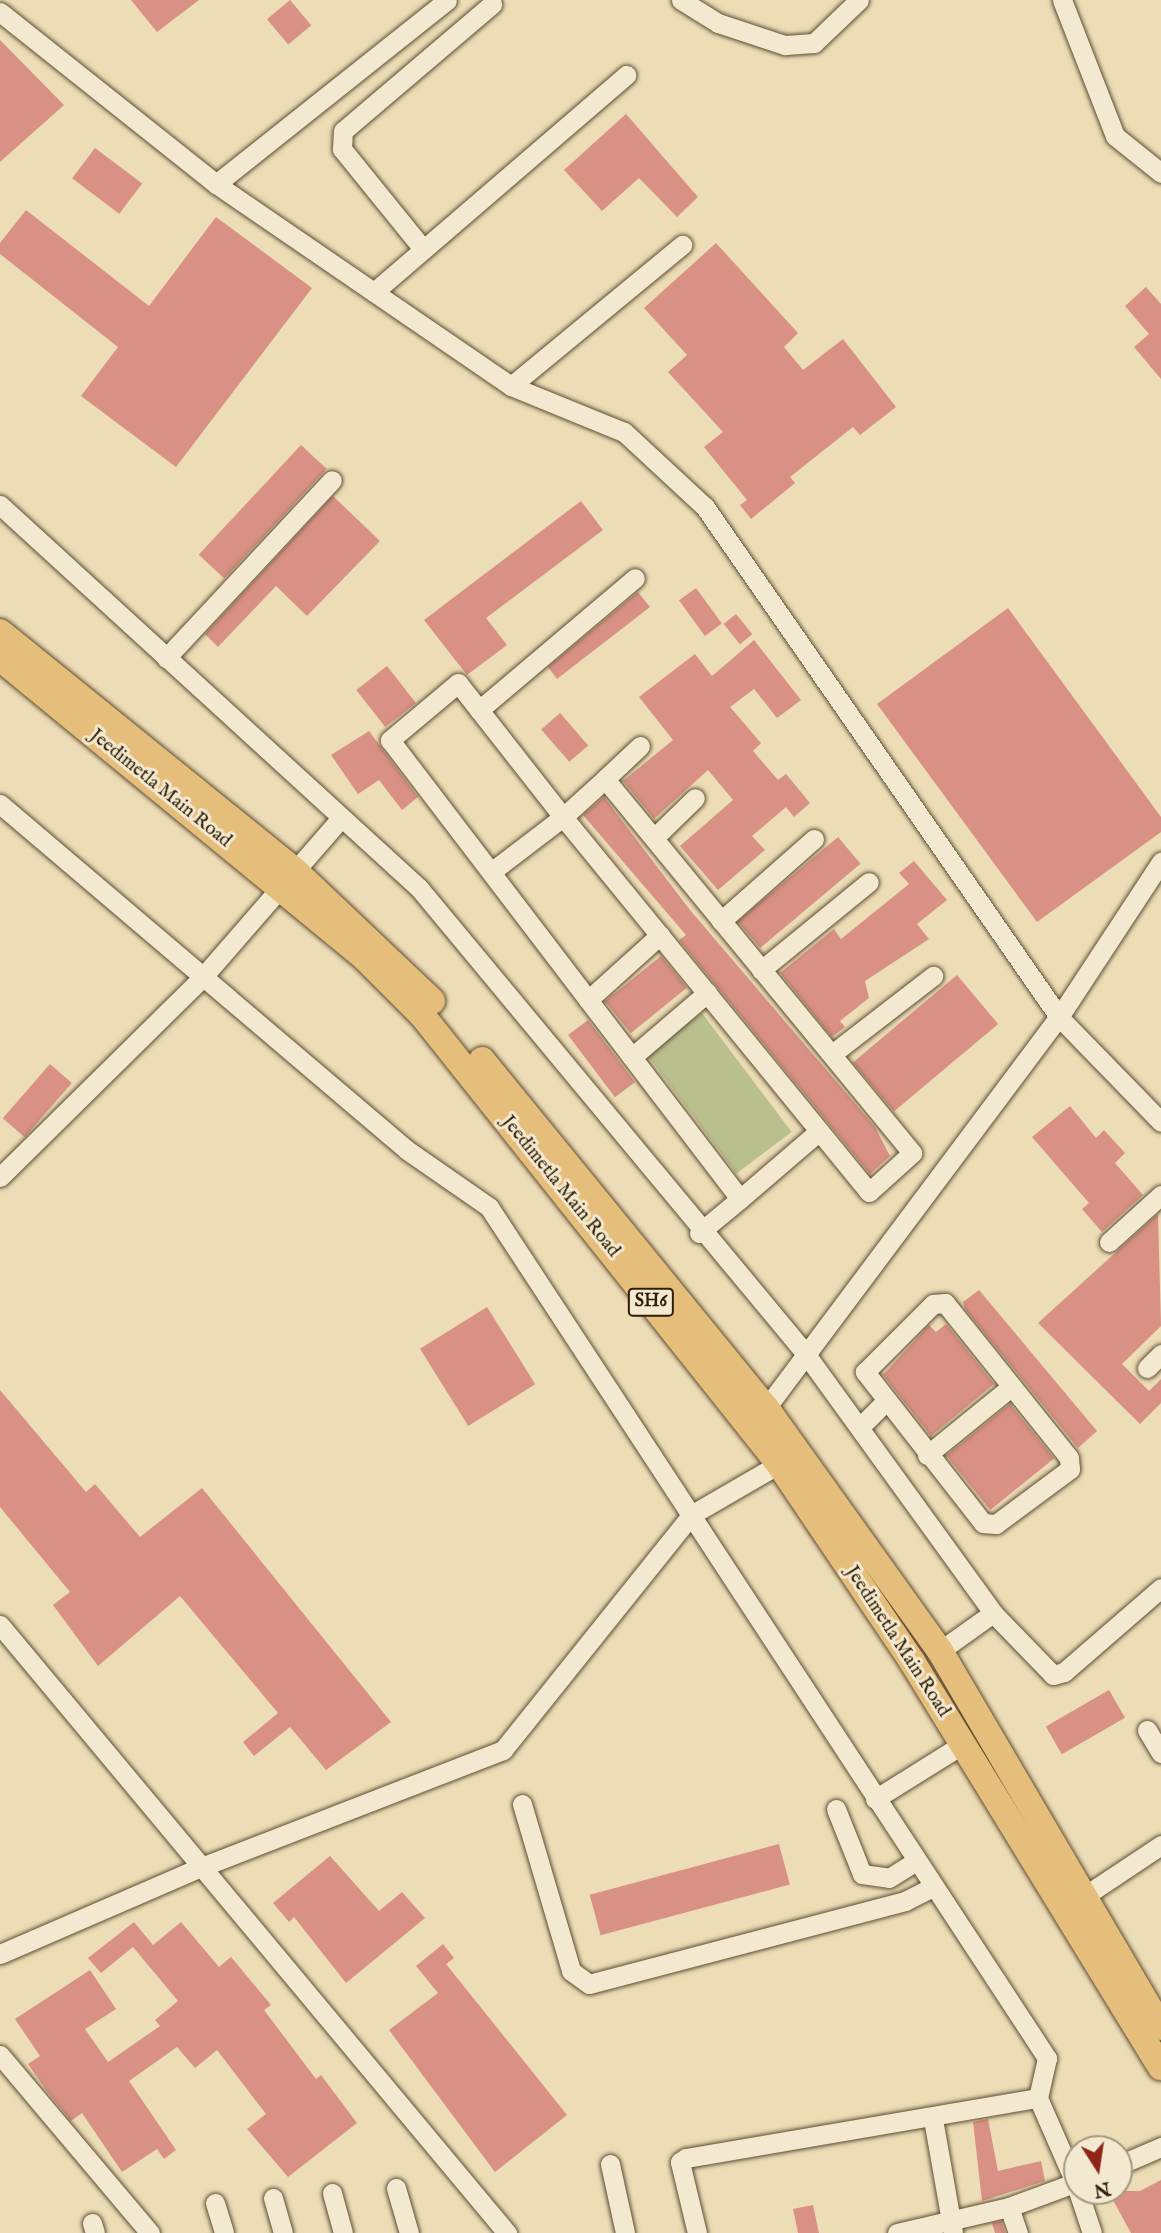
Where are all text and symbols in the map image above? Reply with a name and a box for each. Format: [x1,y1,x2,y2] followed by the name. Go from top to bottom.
[85,725,235,853] street label: Jeedimetla Main Road
[496,1112,624,1262] street label: Jeedimetla Main Road
[626,1288,676,1316] road number: SH6
[840,1562,954,1722] street label: Jeedimetla Main Road
[1063,2135,1133,2205] north arrow
[1091,2175,1112,2202] text: N

